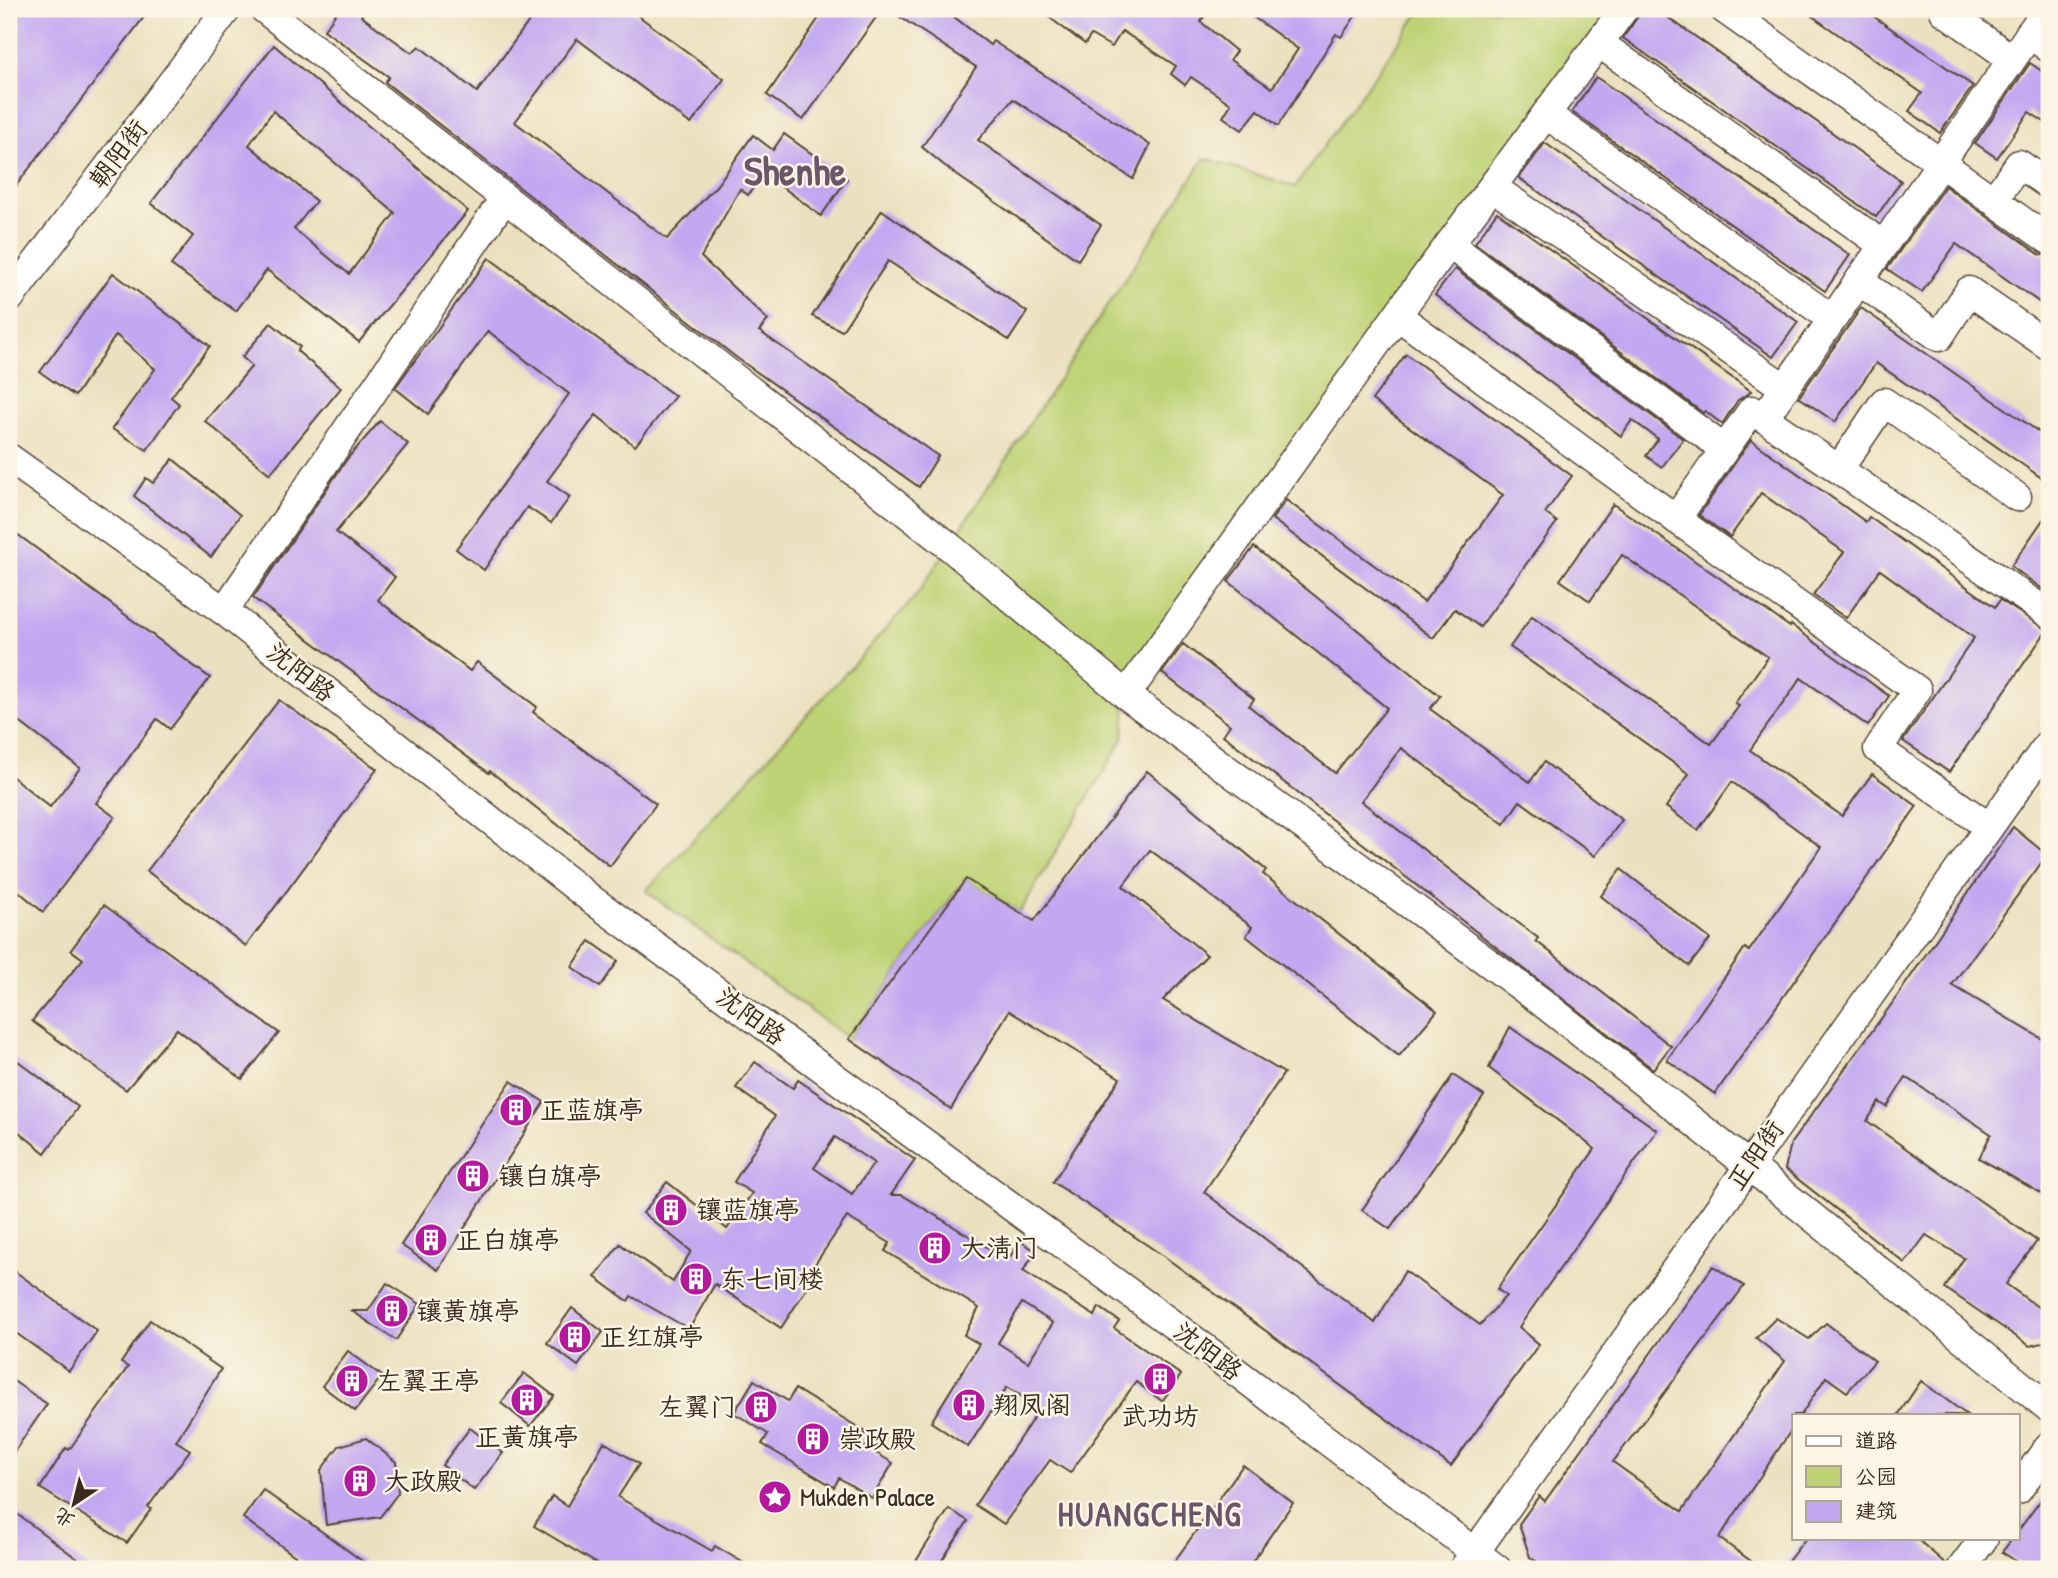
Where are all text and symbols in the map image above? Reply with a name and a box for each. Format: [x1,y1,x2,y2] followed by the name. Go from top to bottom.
[80,112,155,195] street label: 朝阳街
[744,143,846,197] district label: Shenhe
[260,634,343,709] street label: 沈阳路
[709,979,793,1053] street label: 沈阳路
[497,1091,535,1129] building icon: 正蓝旗亭
[540,1092,644,1127] place label: 正蓝旗亭
[1718,1113,1791,1197] street label: 正阳街
[454,1157,492,1195] building icon: 镶白旗亭
[498,1158,602,1193] place label: 镶白旗亭
[652,1191,690,1229] building icon: 镶蓝旗亭
[696,1192,800,1227] place label: 镶蓝旗亭
[412,1221,450,1259] building icon: 正白旗亭
[456,1222,560,1257] place label: 正白旗亭
[916,1229,954,1267] building icon: 大清门
[960,1230,1038,1265] place label: 大清门
[677,1260,715,1298] building icon: 东七间楼
[720,1261,824,1296] place label: 东七间楼
[373,1292,411,1330] building icon: 镶黄旗亭
[416,1293,520,1328] place label: 镶黄旗亭
[1167,1313,1250,1388] street label: 沈阳路
[556,1318,594,1356] building icon: 正红旗亭
[600,1319,704,1354] place label: 正红旗亭
[1141,1360,1179,1398] building icon: 武功坊
[333,1362,371,1400] building icon: 左翼王亭
[376,1363,480,1398] place label: 左翼王亭
[508,1381,546,1419] building icon: 正黄旗亭
[950,1386,988,1424] building icon: 翔凤阁
[993,1387,1071,1422] place label: 翔凤阁
[742,1388,780,1426] building icon: 左翼门
[658,1389,736,1424] place label: 左翼门
[1121,1398,1199,1433] place label: 武功坊
[1792,1414,2020,1540] legend
[475,1419,579,1454] place label: 正黄旗亭
[794,1420,832,1458] building icon: 崇政殿
[838,1421,916,1456] place label: 崇政殿
[1855,1426,1897,1455] text: 道路
[341,1462,379,1500] building icon: 大政殿
[1855,1462,1897,1491] text: 公园
[384,1463,462,1498] place label: 大政殿
[38,1470,108,1540] north arrow
[756,1478,794,1516] place icon: Mukden Palace
[800,1479,935,1514] place label: Mukden Palace
[1058,1492,1242,1536] district label: HUANGCHENG
[1855,1496,1897,1525] text: 建筑
[49,1502,79,1534] text: 北

